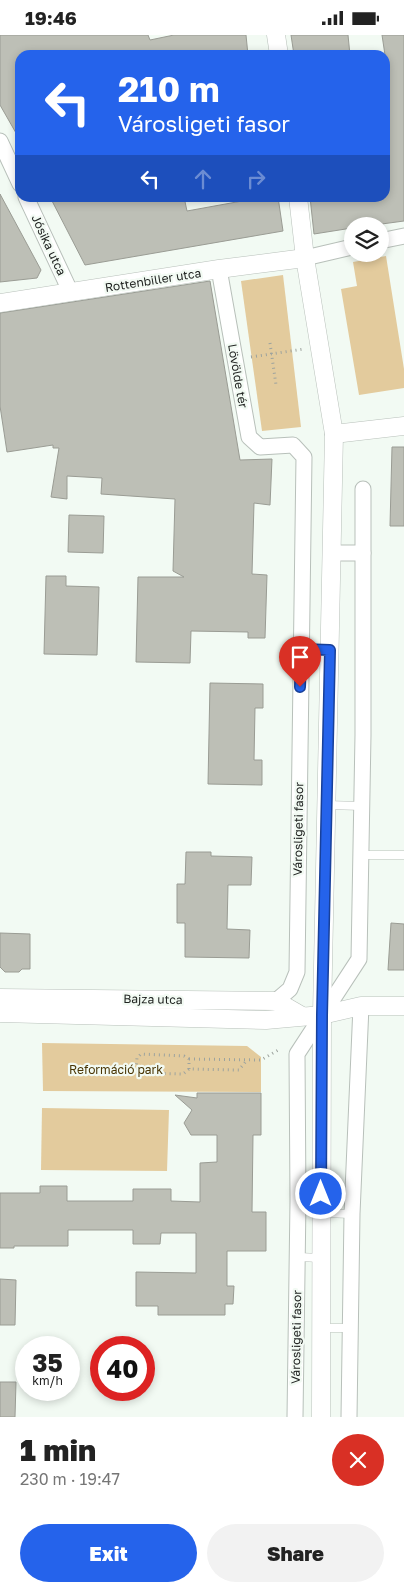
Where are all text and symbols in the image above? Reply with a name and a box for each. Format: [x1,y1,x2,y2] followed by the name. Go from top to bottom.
[25,6,77,29] text: 19:46
[118,68,220,110] text: 210 m
[35,70,100,135] icon: left
[118,110,290,137] text: Városligeti fasor
[136,165,164,193] icon: left
[189,165,217,193] icon: ahead
[242,165,270,193] icon: right
[28,212,70,278] street label: Jósika utca
[344,217,389,262] map controls
[344,217,389,262] button: layers
[104,265,202,295] street label: Rottenbiller utca
[225,343,251,410] street label: Lövölde tér
[279,636,321,687] pin
[286,643,314,671] icon: arrive
[290,782,306,876] street label: Városligeti fasor
[123,991,183,1007] street label: Bajza utca
[69,1062,163,1077] park label: Reformáció park
[294,1167,346,1219] position arrow
[288,1290,304,1384] street label: Városligeti fasor
[90,1336,155,1401] speed limit sign: 40
[32,1347,63,1378] text: 35
[32,1373,63,1388] text: km/h
[20,1432,96,1468] text: 1 min
[332,1434,384,1486] button: close
[20,1469,120,1489] text: 230 m · 19:47
[20,1524,197,1582] button: Exit
[207,1524,384,1582] button: Share

